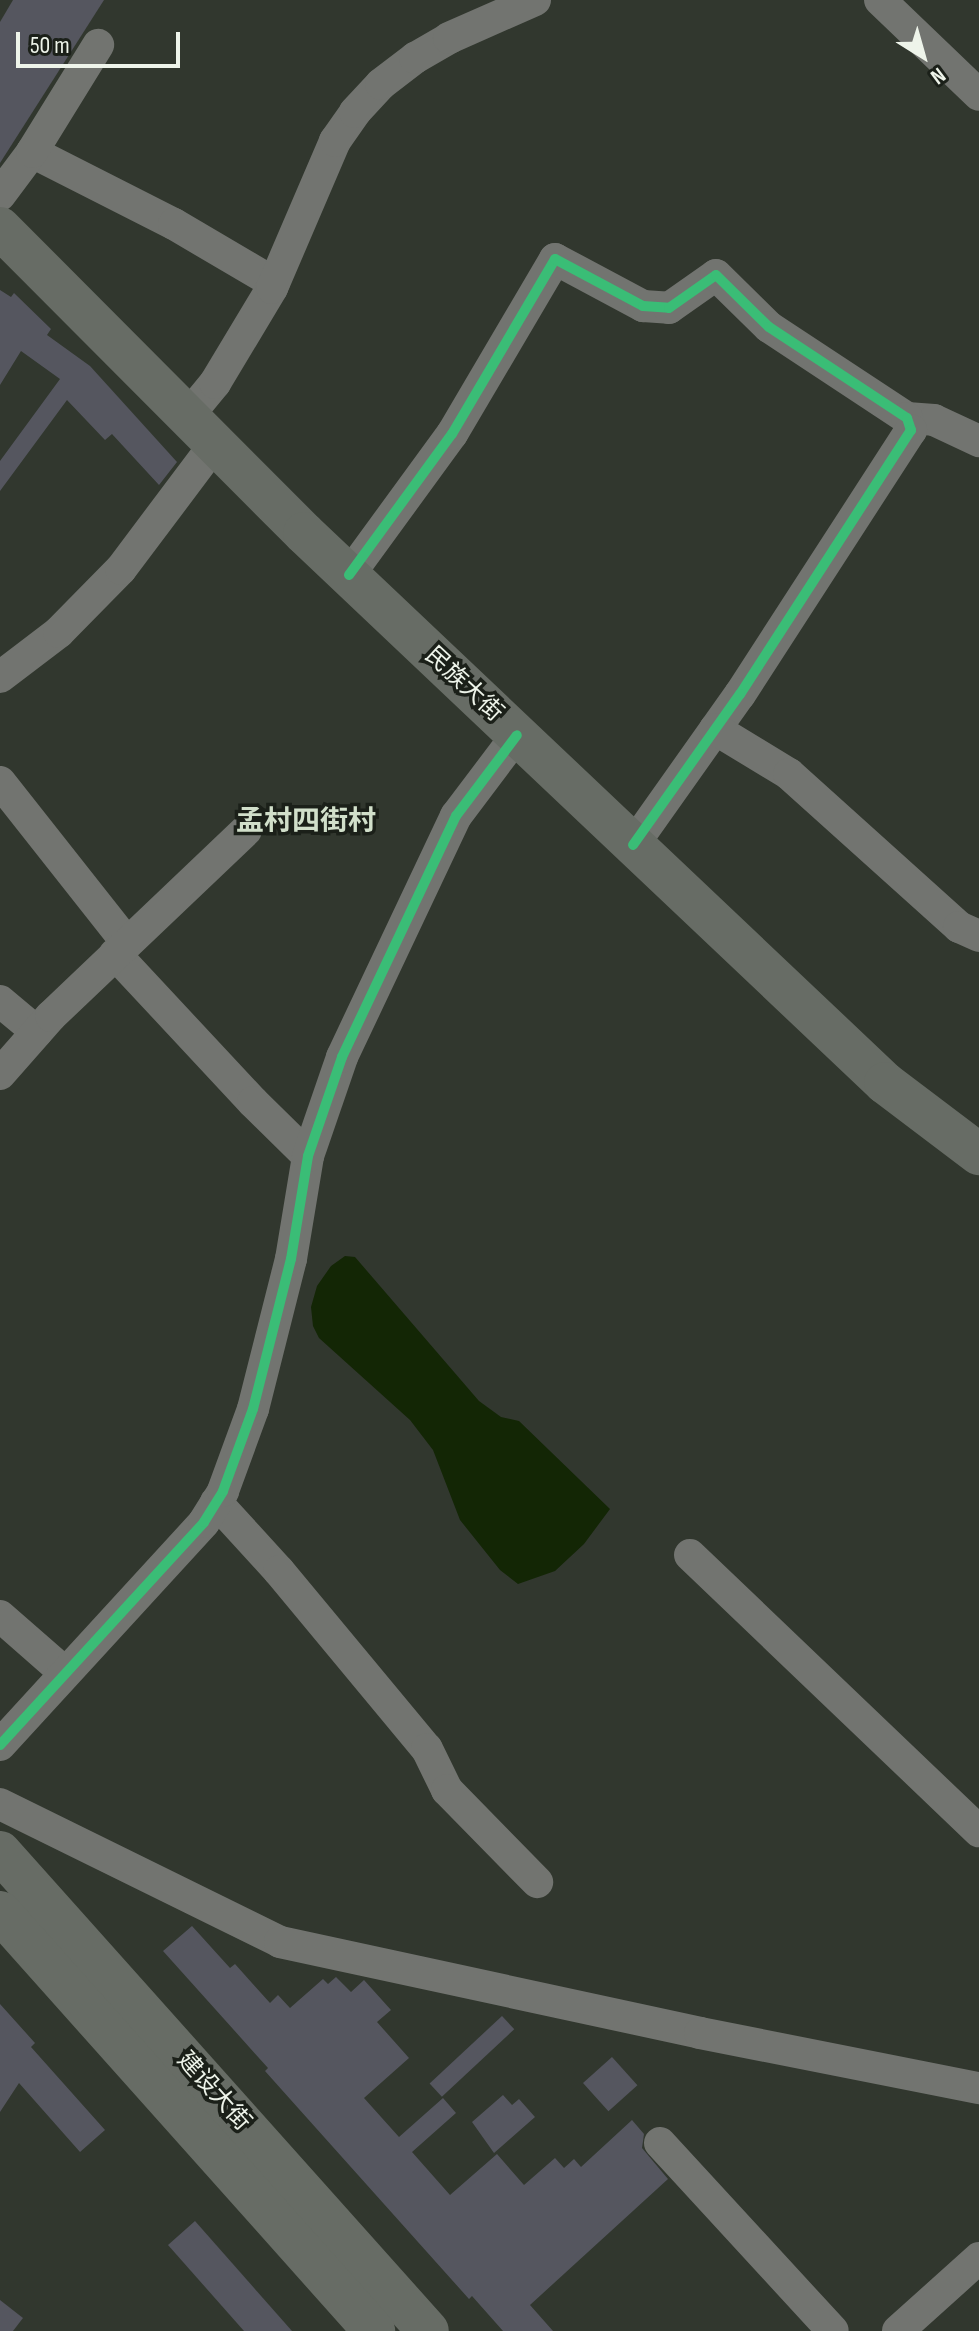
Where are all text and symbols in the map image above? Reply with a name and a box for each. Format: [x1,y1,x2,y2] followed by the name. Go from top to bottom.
[20,16,184,66] scale bar
[883,16,963,96] north arrow
[30,31,70,60] text: 50 m
[925,61,951,90] text: N
[419,641,509,727] street label: 民族大街
[236,805,376,839] district label: 孟村四街村
[171,2046,257,2136] street label: 建设大街

